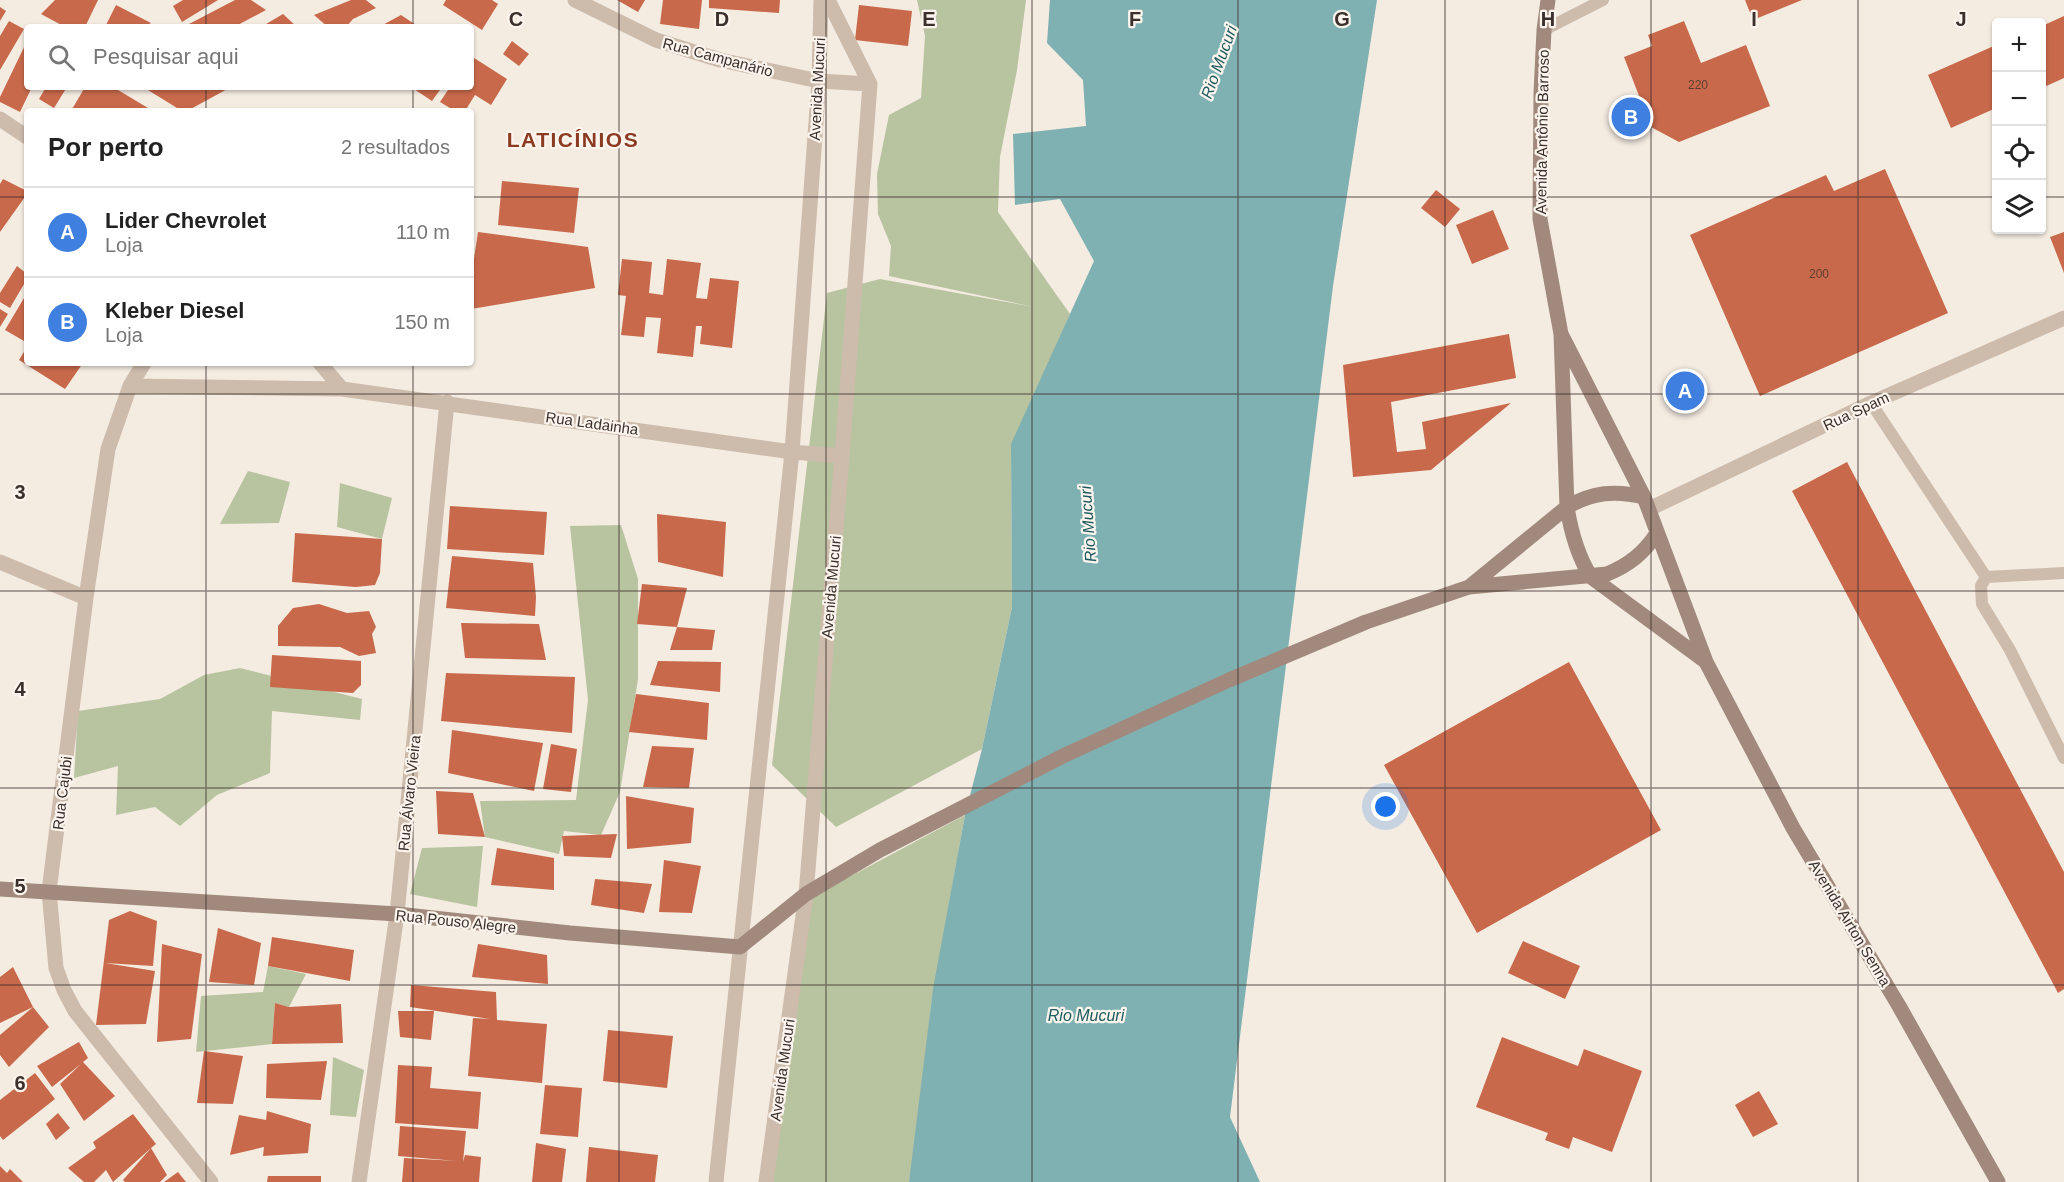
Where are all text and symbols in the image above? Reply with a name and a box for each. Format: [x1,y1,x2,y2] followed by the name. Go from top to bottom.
[509,8,523,30] text: C
[715,8,729,30] text: D
[922,8,936,30] text: E
[1129,8,1141,30] text: F
[1334,8,1350,30] text: G
[1541,8,1555,30] text: H
[1751,8,1757,30] text: I
[1955,8,1967,30] text: J
[1992,18,2046,234] map controls
[1992,18,2046,72] button: +
[1198,23,1240,101] water label: Rio Mucuri
[24,24,474,90] search box
[661,34,775,80] street label: Rua Campanário
[806,37,828,141] street label: Avenida Mucuri
[45,41,78,74] icon: search
[93,44,239,69] text: Pesquisar aqui
[1532,49,1552,215] street label: Avenida Antônio Barroso
[1992,72,2046,126] button: −
[1688,78,1708,92] house number: 220
[1612,94,1650,140] pin: B
[1992,126,2046,180] button: locate
[507,128,639,151] district label: LATICÍNIOS
[48,132,164,162] text: Por perto
[341,136,450,158] text: 2 resultados
[1992,180,2046,234] button: layers
[105,208,266,233] text: Lider Chevrolet
[60,221,75,243] text: A
[396,221,450,243] text: 110 m
[105,234,143,256] text: Loja
[1809,267,1829,281] house number: 200
[105,298,244,323] text: Kleber Diesel
[60,311,75,333] text: B
[394,311,450,333] text: 150 m
[105,324,143,346] text: Loja
[1666,368,1704,414] pin: A
[1820,388,1892,434] street label: Rua Spam
[545,408,640,438] street label: Rua Ladainha
[14,481,26,503] text: 3
[1077,485,1099,563] water label: Rio Mucuri
[818,535,844,639] street label: Avenida Mucuri
[14,678,26,700] text: 4
[394,734,424,852] street label: Rua Álvaro Vieira
[49,755,75,831] street label: Rua Cajubi
[1371,792,1400,821] your location
[1806,857,1895,990] street label: Avenida Airton Senna
[14,875,26,897] text: 5
[395,906,517,936] street label: Rua Pouso Alegre
[1048,1007,1125,1024] water label: Rio Mucuri
[766,1018,798,1122] street label: Avenida Mucuri
[14,1072,26,1094] text: 6

